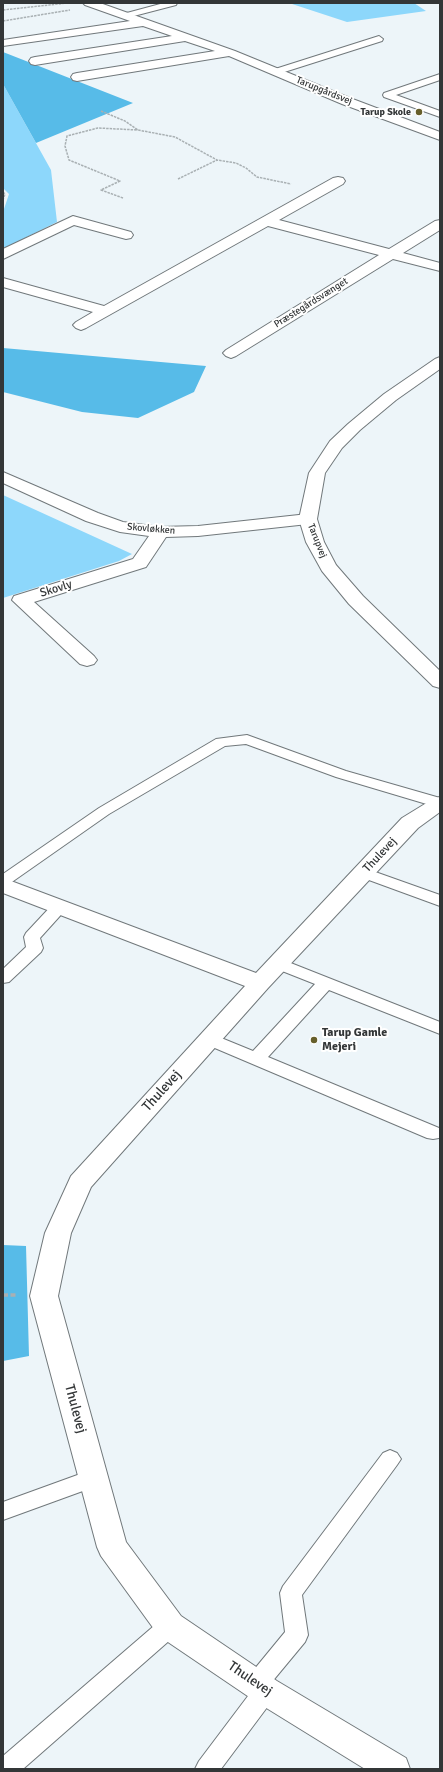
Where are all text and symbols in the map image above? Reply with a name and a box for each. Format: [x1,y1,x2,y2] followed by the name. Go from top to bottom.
[294,74,354,108] street label: Tarupgårdsvej
[361,106,411,118] place label: Tarup Skole
[414,107,424,117] marker: Tarup Skole
[272,275,350,331] street label: Præstegårdsvænget
[126,521,176,537] street label: Skovløkken
[305,522,329,560] street label: Tarupvej
[38,577,74,601] street label: Skovly
[360,834,400,876] street label: Thulevej
[322,1026,387,1054] place label: Tarup Gamle Mejeri
[309,1035,319,1045] marker: Tarup Gamle Mejeri
[139,1067,185,1115] street label: Thulevej
[60,1383,90,1435] street label: Thulevej
[225,1658,275,1700] street label: Thulevej

